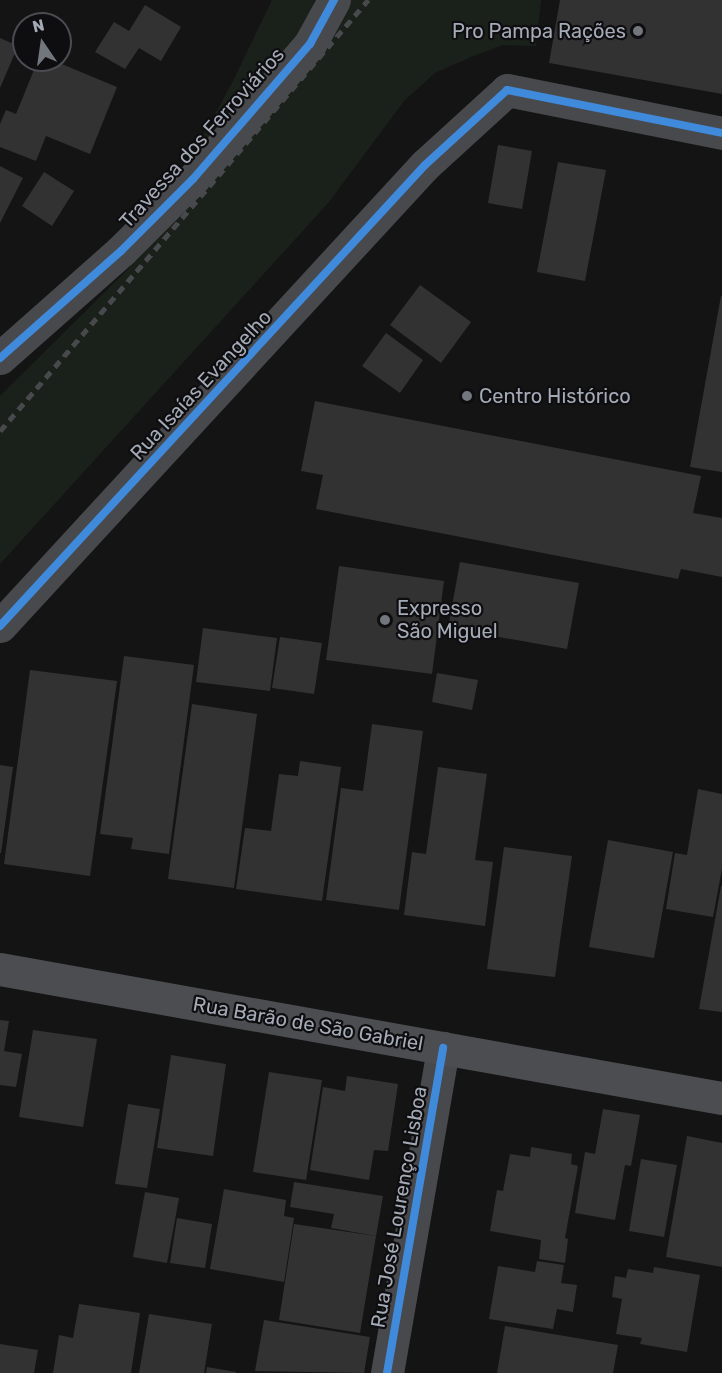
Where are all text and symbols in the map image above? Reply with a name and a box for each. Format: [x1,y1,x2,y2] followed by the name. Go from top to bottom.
[12,12,72,72] north arrow
[31,15,46,36] text: N
[452,19,626,43] place label: Pro Pampa Rações
[631,24,645,38] marker: Pro Pampa Rações
[115,43,289,233] street label: Travessa dos Ferroviários
[125,305,277,465] street label: Rua Isaías Evangelho
[479,384,631,408] place label: Centro Histórico
[460,389,474,403] marker: Centro Histórico
[397,596,498,643] place label: Expresso São Miguel
[378,613,392,627] marker: Expresso São Miguel
[191,992,425,1056] street label: Rua Barão de São Gabriel
[366,1084,432,1330] street label: Rua José Lourenço Lisboa

